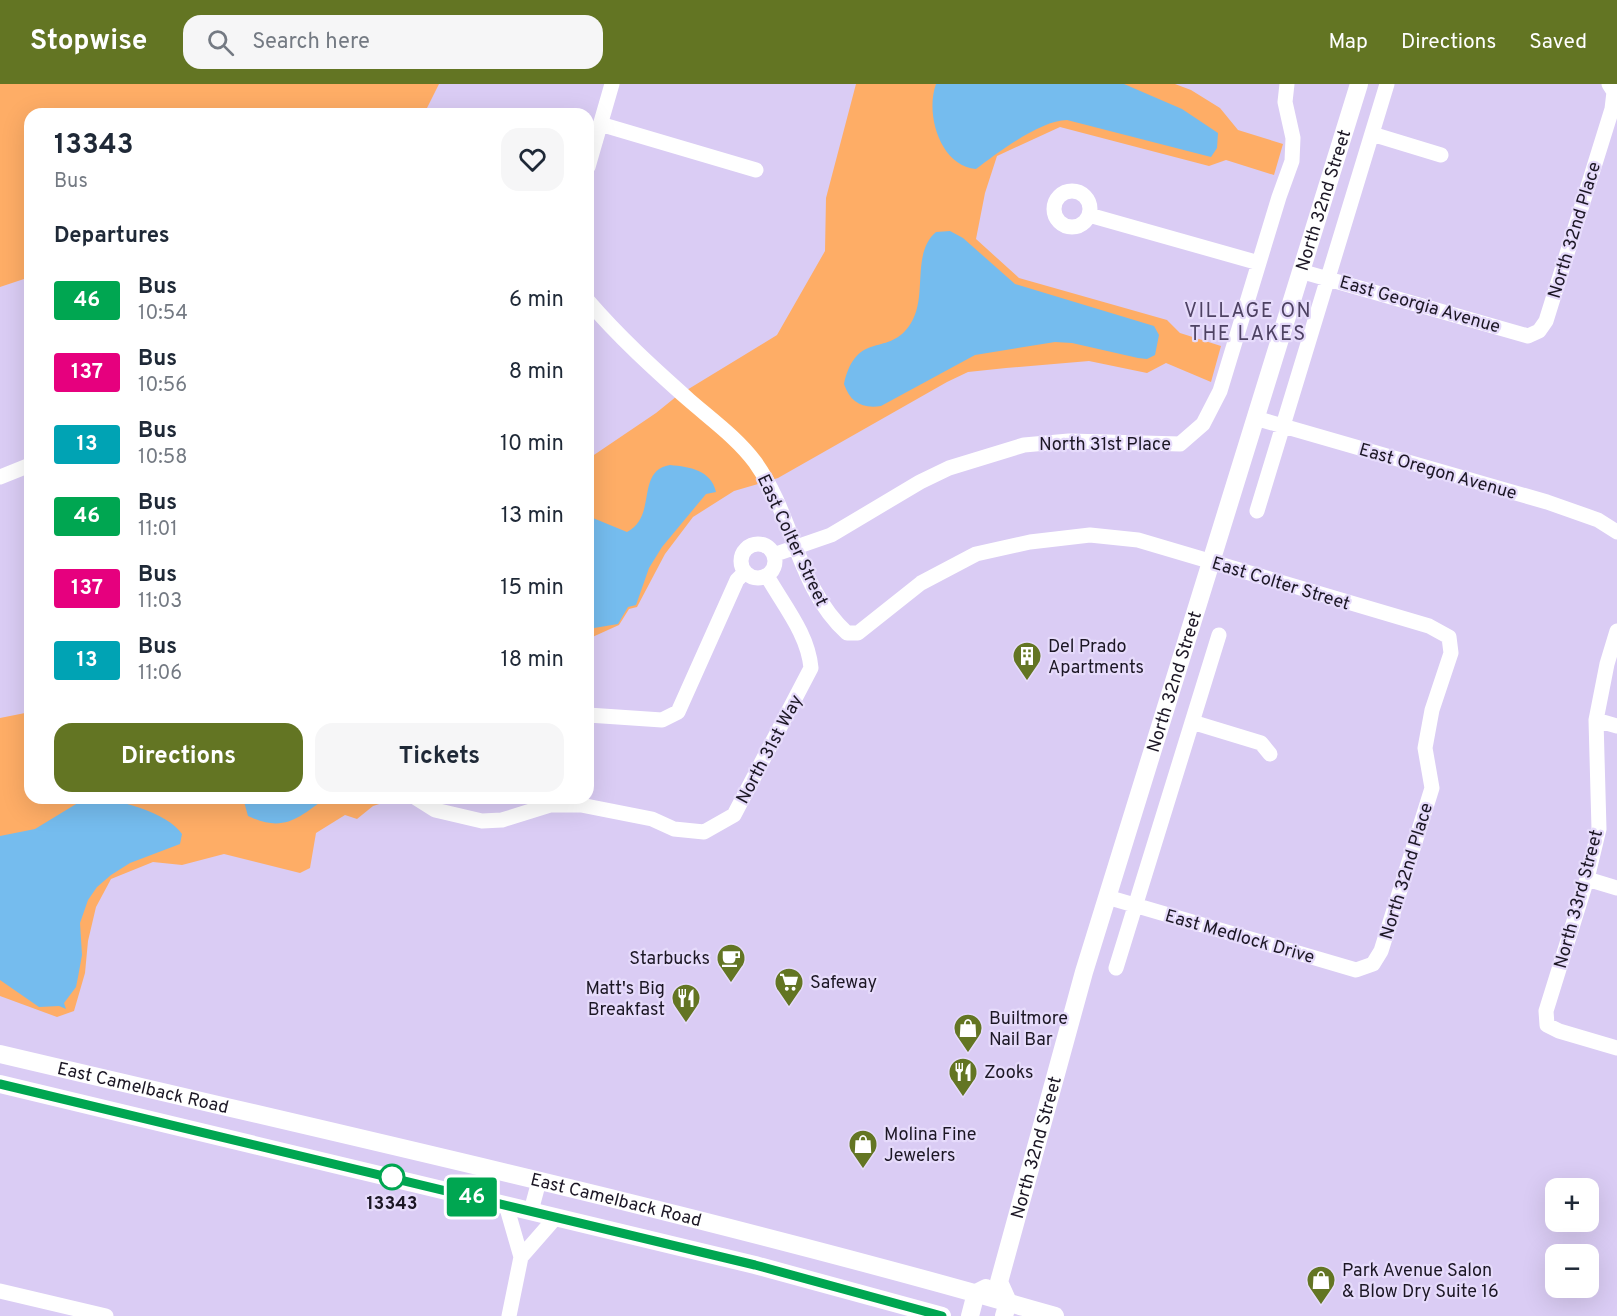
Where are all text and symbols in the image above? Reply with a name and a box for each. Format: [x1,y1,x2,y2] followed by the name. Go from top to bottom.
[183,15,603,69] search box
[30,24,147,60] text: Stopwise
[204,26,237,59] icon: search
[252,29,370,56] text: Search here
[1328,29,1368,56] text: Map
[1401,29,1496,56] text: Directions
[1529,29,1587,56] text: Saved
[1292,127,1357,274] street label: North 32nd Street
[54,128,134,164] text: 13343
[501,128,564,191] button: heart
[1544,159,1607,302] street label: North 32nd Place
[54,169,88,195] text: Bus
[54,223,170,250] text: Departures
[1337,271,1503,339] street label: East Georgia Avenue
[138,274,177,301] text: Bus
[74,287,100,314] text: 46
[509,287,564,314] text: 6 min
[1184,299,1312,348] district label: VILLAGE ON THE LAKES
[138,301,188,327] text: 10:54
[138,346,177,373] text: Bus
[71,359,103,386] text: 137
[509,359,564,386] text: 8 min
[138,373,187,399] text: 10:56
[138,418,177,445] text: Bus
[77,431,98,458] text: 13
[500,431,564,458] text: 10 min
[1039,434,1171,457] street label: North 31st Place
[1356,439,1519,506] street label: East Oregon Avenue
[138,445,187,471] text: 10:58
[751,471,832,610] street label: East Colter Street
[138,490,177,517] text: Bus
[74,503,100,530] text: 46
[501,503,564,530] text: 13 min
[138,517,178,543] text: 11:01
[1209,552,1352,616] street label: East Colter Street
[138,562,177,589] text: Bus
[71,575,103,602] text: 137
[500,575,564,602] text: 15 min
[138,589,182,615] text: 11:03
[1143,608,1208,755] street label: North 32nd Street
[138,634,177,661] text: Bus
[1048,636,1144,680] place label: Del Prado Apartments
[1011,640,1043,682] building icon: Del Prado Apartments
[77,647,98,674] text: 13
[501,647,564,674] text: 18 min
[138,661,182,687] text: 11:06
[732,691,809,808] street label: North 31st Way
[54,723,303,792] button: Directions
[315,723,564,792] button: Tickets
[1376,800,1439,943] street label: North 32nd Place
[1550,827,1609,971] street label: North 33rd Street
[1162,905,1317,970] street label: East Medlock Drive
[715,942,747,984] cafe icon: Starbucks
[629,948,710,971] place label: Starbucks
[773,966,805,1008] supermarket icon: Safeway
[810,972,877,995] place label: Safeway
[585,978,665,1022] place label: Matt's Big Breakfast
[670,982,702,1024] restaurant icon: Matt's Big Breakfast
[989,1008,1068,1052] place label: Builtmore Nail Bar
[952,1012,984,1054] shop icon: Builtmore Nail Bar
[947,1056,979,1098] restaurant icon: Zooks
[55,1058,231,1120] street label: East Camelback Road
[984,1062,1033,1085] place label: Zooks
[1007,1074,1068,1222] street label: North 32nd Street
[884,1124,977,1168] place label: Molina Fine Jewelers
[847,1128,879,1170] shop icon: Molina Fine Jewelers
[379,1164,405,1190] marker: 13343
[528,1169,704,1233] street label: East Camelback Road
[445,1178,499,1216] line badge: 46
[1545,1178,1599,1298] map controls
[1545,1178,1599,1232] button: +
[459,1184,485,1211] text: 46
[366,1193,418,1216] place label: 13343
[1545,1244,1599,1298] button: −
[1342,1260,1499,1304] place label: Park Avenue Salon & Blow Dry Suite 16
[1305,1264,1337,1306] shop icon: Park Avenue Salon & Blow Dry Suite 16

